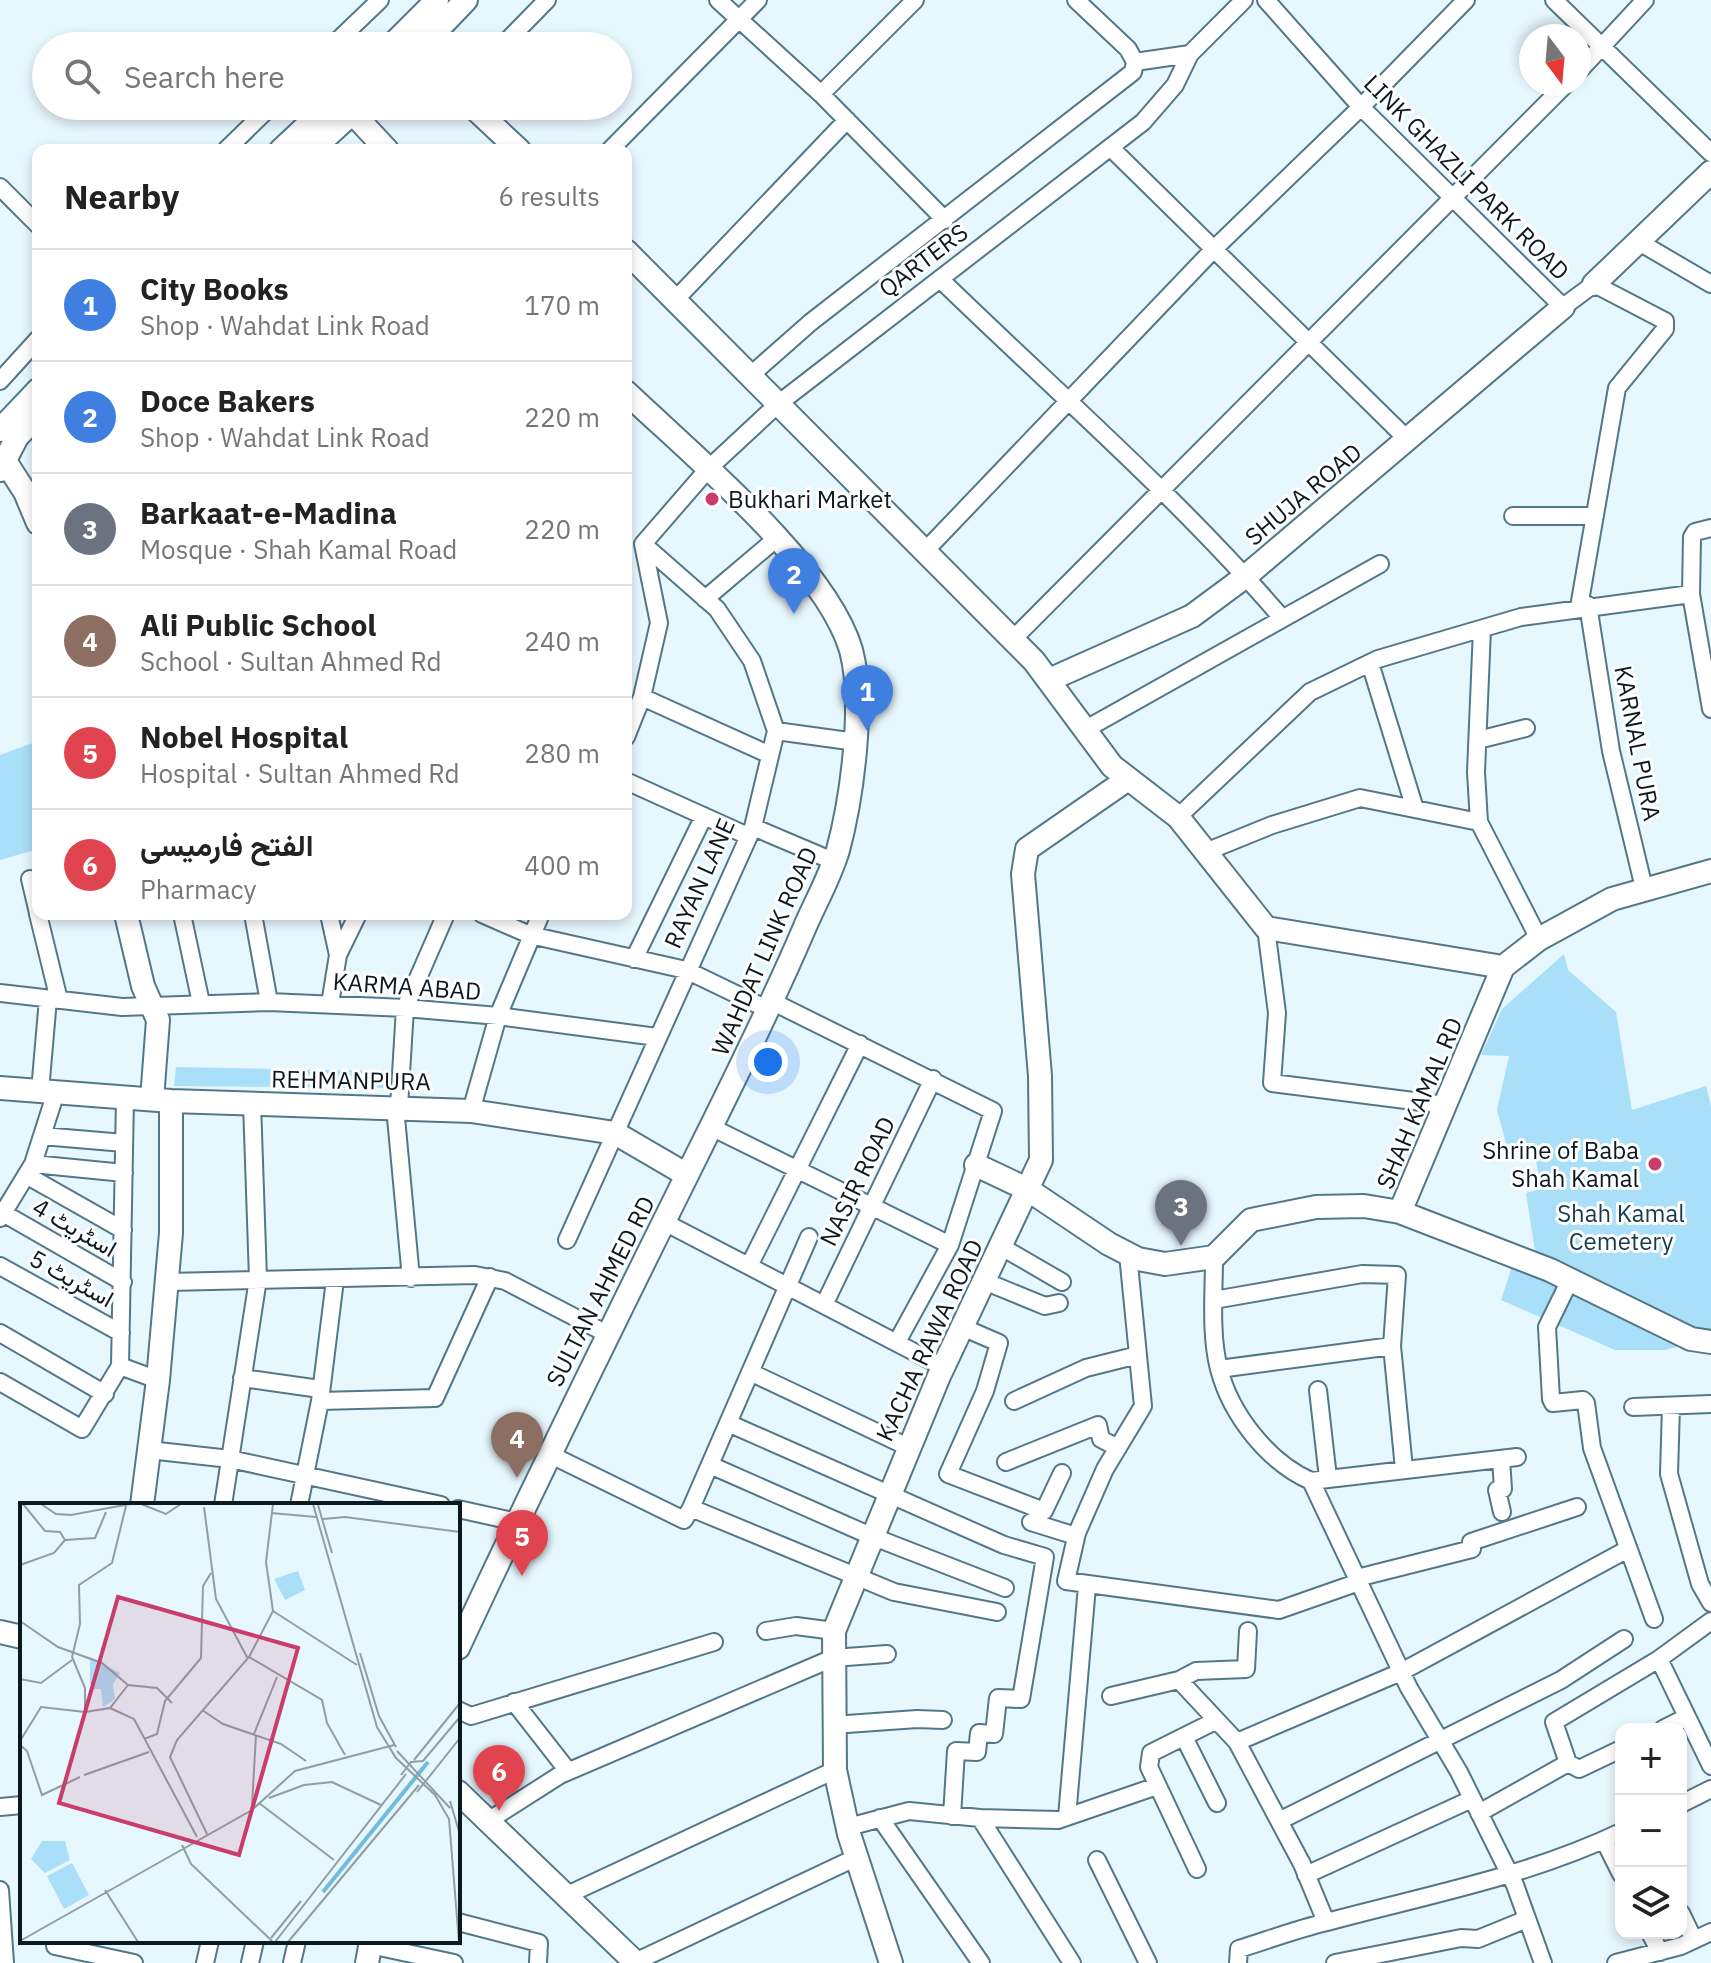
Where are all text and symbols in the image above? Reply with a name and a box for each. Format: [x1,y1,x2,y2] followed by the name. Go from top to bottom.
[1519,24,1591,96] north arrow
[32,32,632,120] search box
[60,54,104,98] icon: search
[124,57,285,96] text: Search here
[1357,67,1577,287] street label: LINK GHAZLI PARK ROAD
[64,174,179,218] text: Nearby
[498,179,600,213] text: 6 results
[872,216,974,304] street label: QARTERS
[140,269,289,308] text: City Books
[82,288,98,322] text: 1
[524,288,600,322] text: 170 m
[140,308,430,342] text: Shop · Wahdat Link Road
[140,381,315,420] text: Doce Bakers
[82,400,98,434] text: 2
[524,400,600,434] text: 220 m
[140,420,430,454] text: Shop · Wahdat Link Road
[1238,436,1368,552] street label: SHUJA ROAD
[728,483,892,515] place label: Bukhari Market
[703,490,721,508] marker: Bukhari Market
[140,493,397,532] text: Barkaat-e-Madina
[82,512,98,546] text: 3
[524,512,600,546] text: 220 m
[140,532,457,566] text: Mosque · Shah Kamal Road
[768,548,820,614] pin: 2
[140,605,376,644] text: Ali Public School
[82,624,98,658] text: 4
[524,624,600,658] text: 240 m
[140,644,442,678] text: School · Sultan Ahmed Rd
[1607,663,1669,823] street label: KARNAL PURA
[841,665,893,731] pin: 1
[140,717,348,756] text: Nobel Hospital
[82,736,98,770] text: 5
[524,736,600,770] text: 280 m
[140,756,460,790] text: Hospital · Sultan Ahmed Rd
[656,813,742,953] street label: RAYAN LANE
[140,825,314,864] text: الفتح فارمیسی
[704,842,824,1060] street label: WAHDAT LINK ROAD
[82,848,98,882] text: 6
[524,848,600,882] text: 400 m
[140,872,257,906] text: Pharmacy
[332,965,482,1007] street label: KARMA ABAD
[1368,1012,1470,1194] street label: SHAH KAMAL RD
[748,1042,788,1082] your location
[271,1063,431,1097] street label: REHMANPURA
[812,1111,902,1251] street label: NASIR ROAD
[1482,1134,1639,1194] place label: Shrine of Baba Shah Kamal
[1646,1155,1664,1173] marker: Shrine of Baba Shah Kamal
[1155,1180,1207,1246] pin: 3
[27,1190,123,1264] street label: اسٹریٹ 4
[538,1190,662,1392] street label: SULTAN AHMED RD
[1557,1197,1685,1257] park label: Shah Kamal Cemetery
[868,1234,990,1446] street label: KACHA RAWA ROAD
[24,1242,120,1314] street label: اسٹریٹ 5
[491,1412,543,1478] pin: 4
[20,1503,460,1943] inset map
[496,1510,548,1576] pin: 5
[1615,1723,1687,1939] map controls
[1615,1723,1687,1795] button: +
[473,1745,525,1811] pin: 6
[1615,1795,1687,1867] button: −
[1615,1867,1687,1939] button: layers

